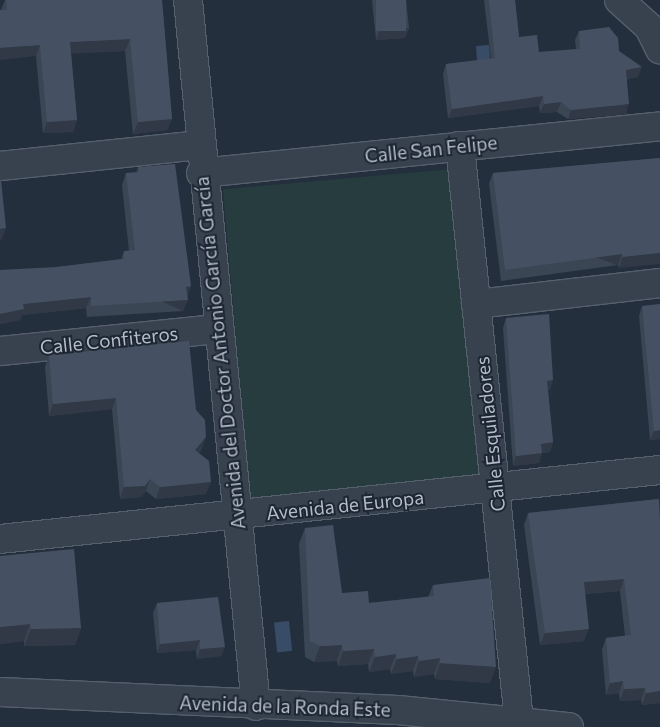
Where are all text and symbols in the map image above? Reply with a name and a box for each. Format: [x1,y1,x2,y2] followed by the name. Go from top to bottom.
[364,131,498,167] street label: Calle San Felipe
[190,175,250,531] street label: Avenida del Doctor Antonio García García
[39,321,179,359] street label: Calle Confiteros
[471,355,509,513] street label: Calle Esquiladores
[265,485,425,525] street label: Avenida de Europa
[179,691,391,721] street label: Avenida de la Ronda Este

